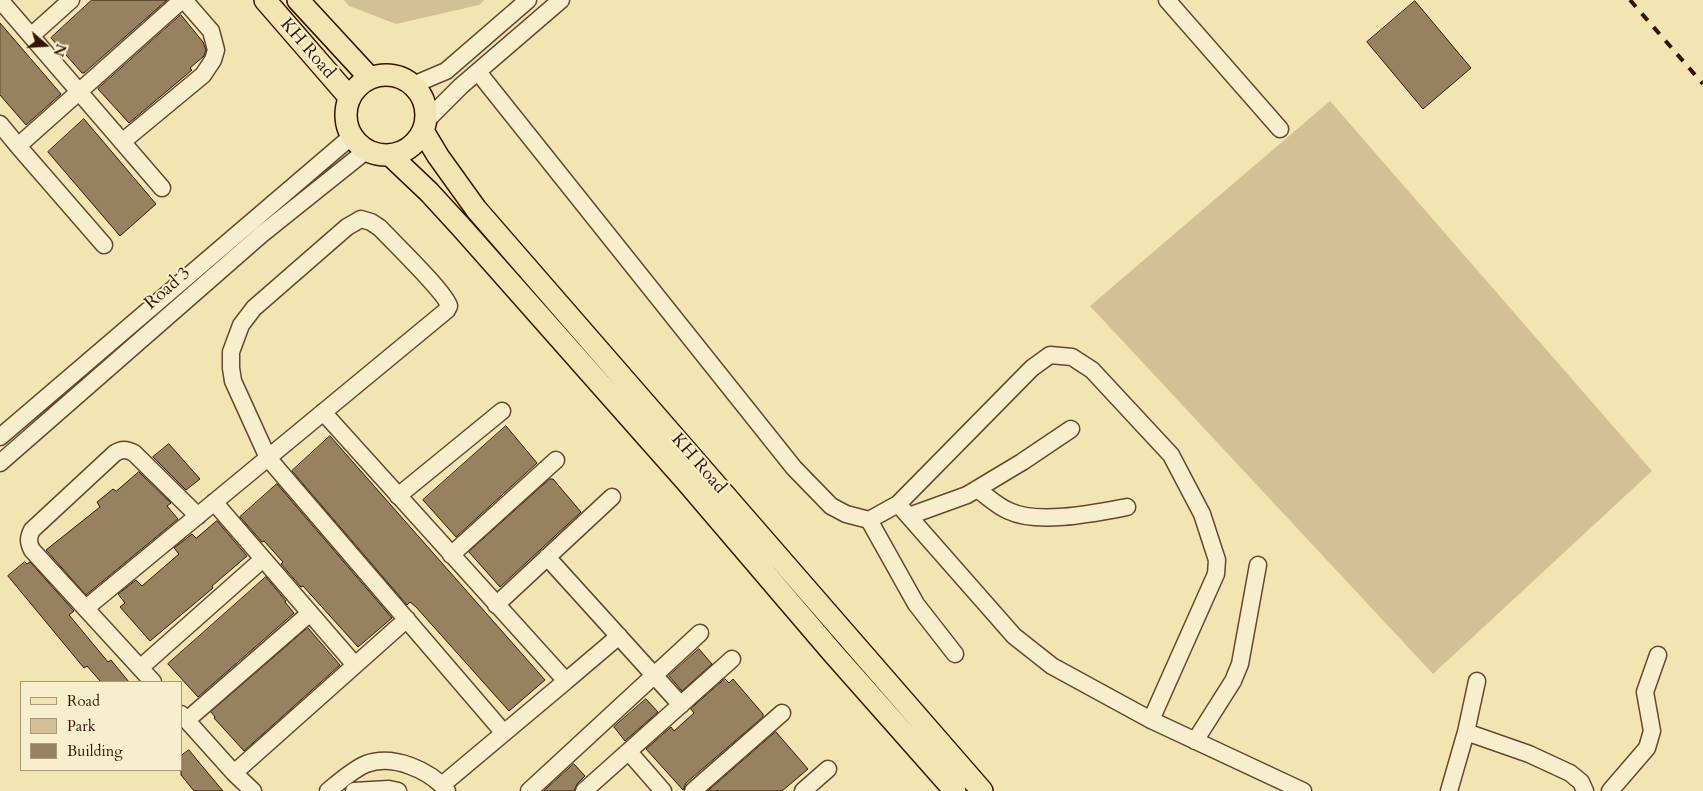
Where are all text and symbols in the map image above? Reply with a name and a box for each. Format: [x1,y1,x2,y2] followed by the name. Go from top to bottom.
[275,14,339,84] street label: KH Road
[20,20,70,70] north arrow
[49,41,71,59] text: N
[141,263,195,315] street label: Road 3
[666,429,730,499] street label: KH Road
[20,681,182,771] legend
[67,691,100,711] text: Road
[67,716,96,736] text: Park
[67,741,123,761] text: Building

